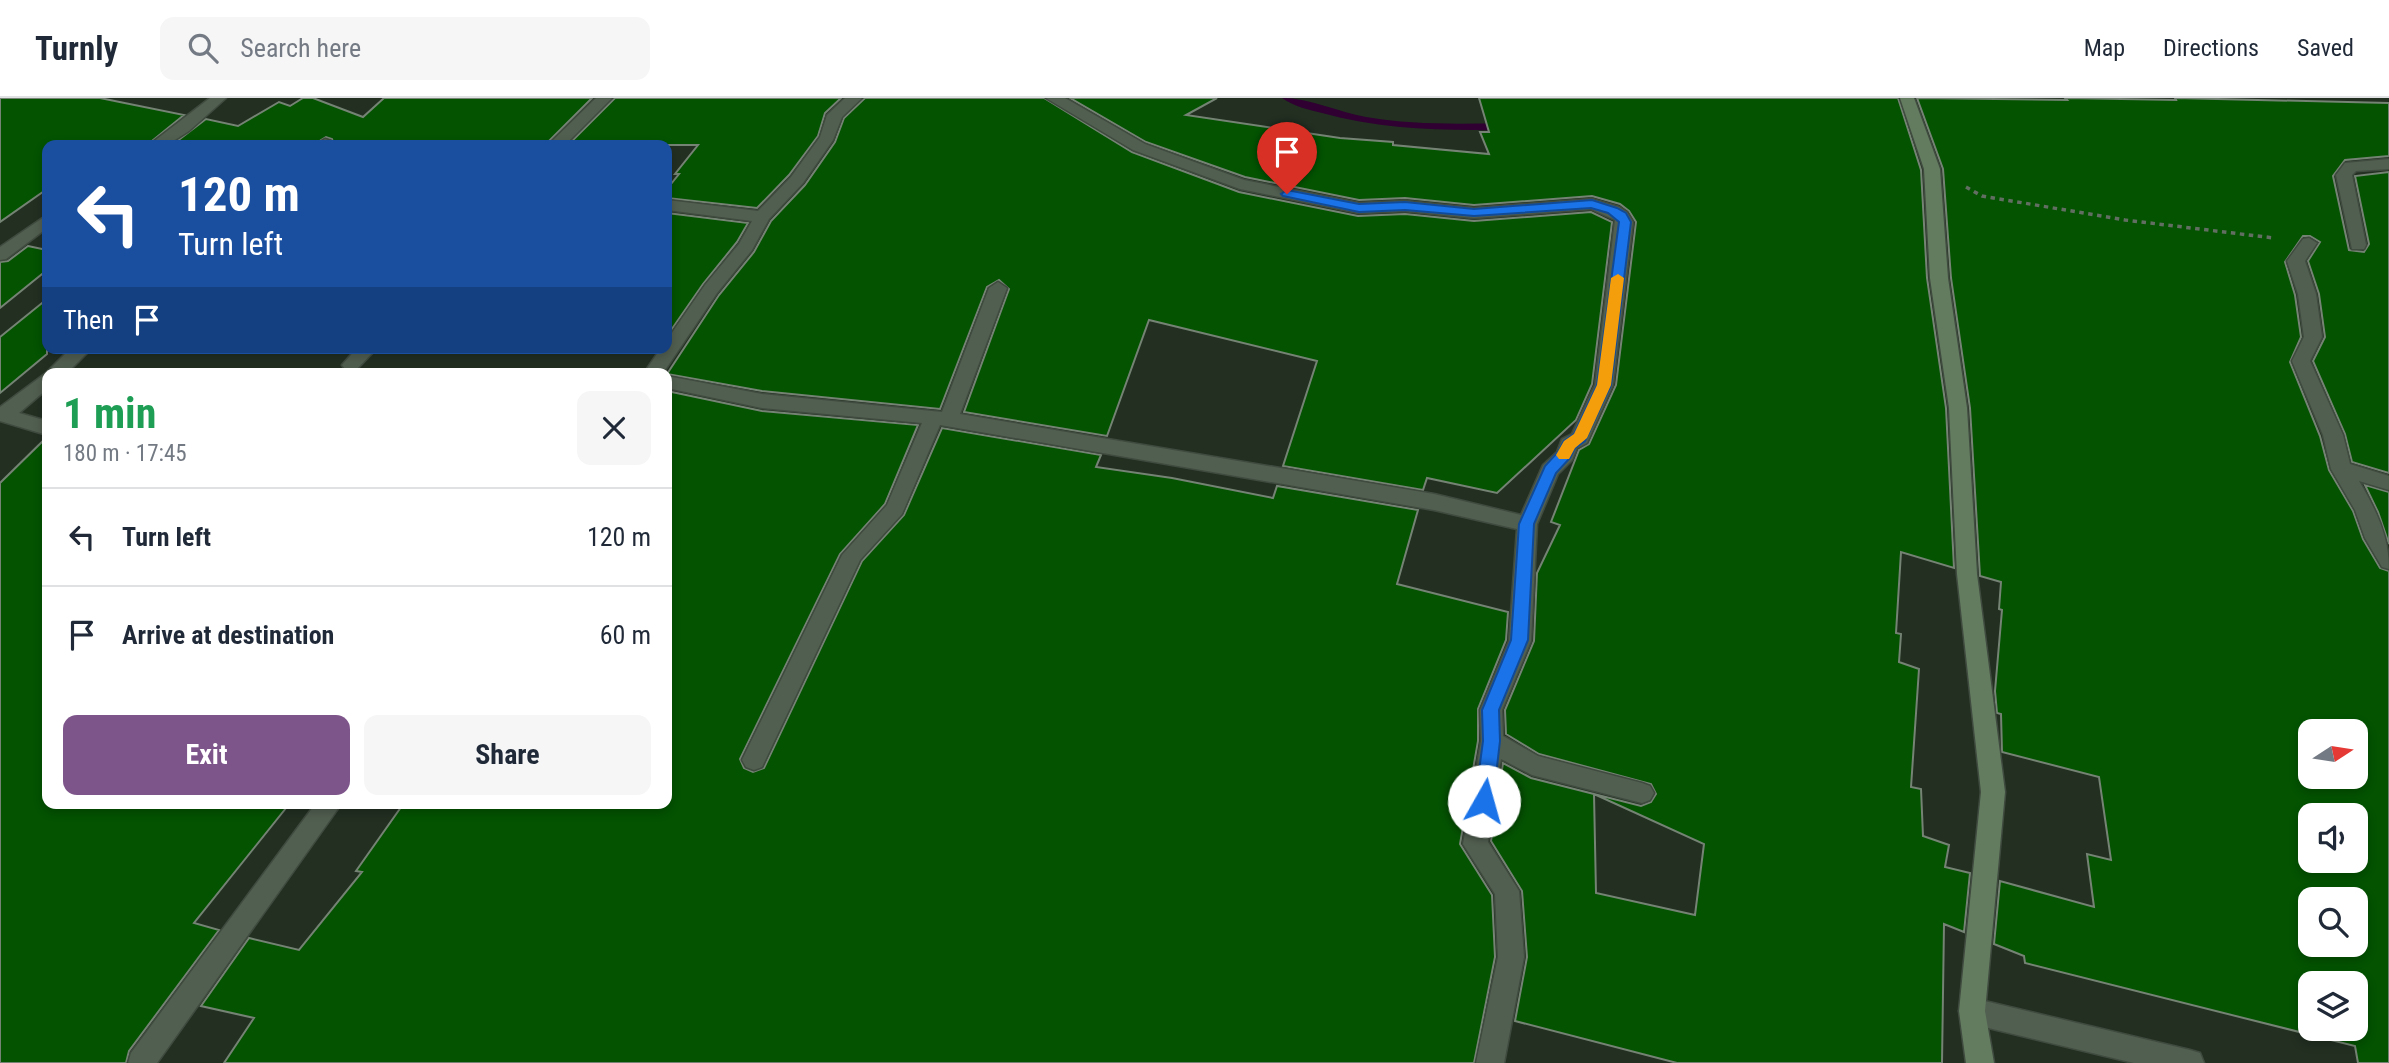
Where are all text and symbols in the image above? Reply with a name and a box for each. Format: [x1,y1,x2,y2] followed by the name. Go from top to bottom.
[160,17,650,80] search box
[35,29,118,68] text: Turnly
[184,29,222,67] icon: search
[240,33,361,63] text: Search here
[2084,34,2125,62] text: Map
[2163,34,2259,62] text: Directions
[2297,34,2354,62] text: Saved
[1257,122,1317,194] pin
[1268,133,1306,171] icon: arrive
[178,166,300,223] text: 120 m
[63,168,154,259] icon: left
[178,225,283,263] text: Turn left
[128,301,166,339] icon: arrive
[63,305,114,335] text: Then
[63,389,156,438] text: 1 min
[577,391,651,465] button: close
[63,440,187,467] text: 180 m · 17:45
[63,518,101,556] icon: left
[122,522,211,552] text: Turn left
[587,522,651,552] text: 120 m
[63,616,101,654] icon: arrive
[122,620,334,650] text: Arrive at destination
[600,620,651,650] text: 60 m
[63,715,350,795] button: Exit
[364,715,651,795] button: Share
[2298,719,2368,789] north arrow
[2298,719,2368,1041] map controls
[1447,764,1521,838] position arrow
[2298,803,2368,873] button: sound
[2298,887,2368,957] button: search
[2298,971,2368,1041] button: layers

